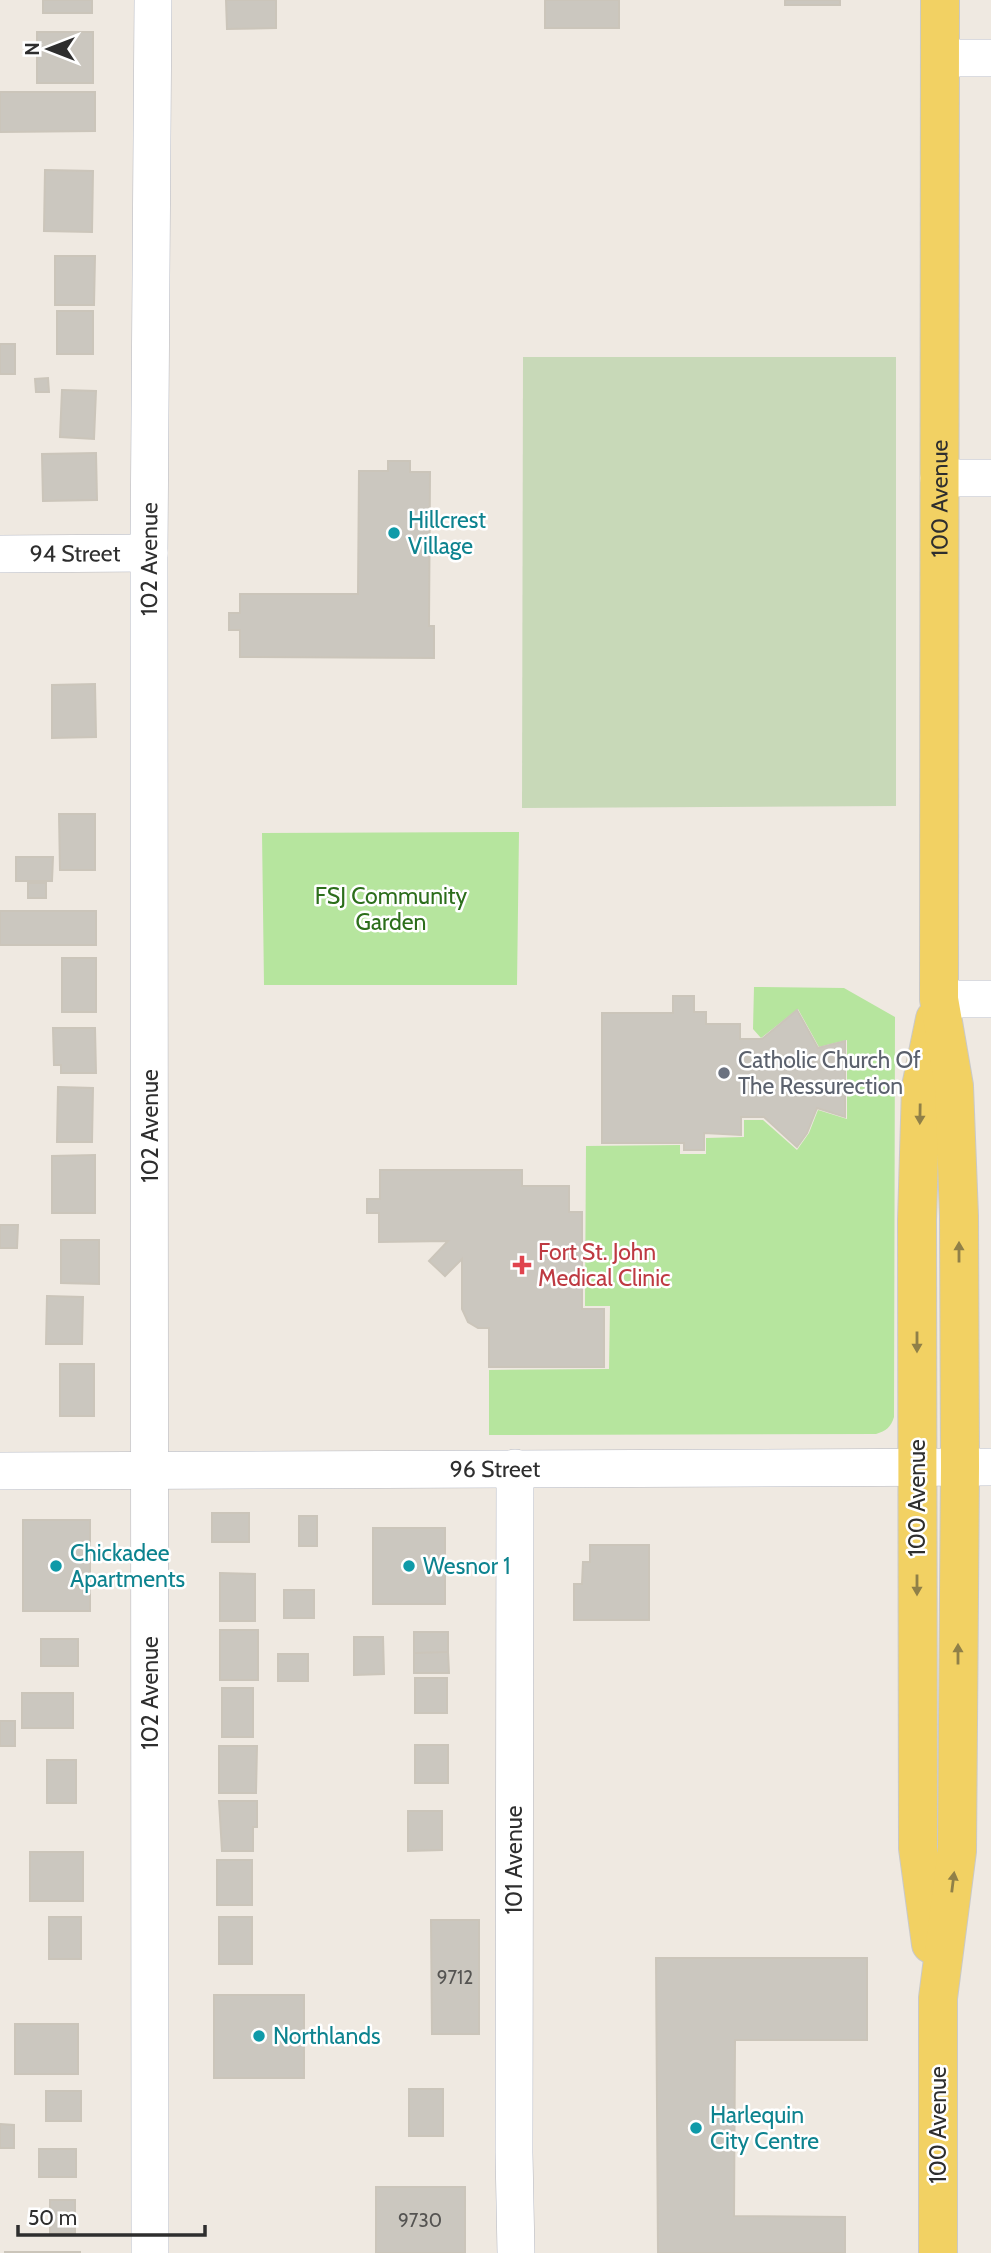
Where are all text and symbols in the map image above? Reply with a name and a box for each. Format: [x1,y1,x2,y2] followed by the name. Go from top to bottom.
[14,14,84,84] north arrow
[21,42,44,56] text: N
[925,439,954,558] street label: 100 Avenue
[135,502,163,616] street label: 102 Avenue
[408,506,486,560] place label: Hillcrest Village
[386,525,402,541] marker: Hillcrest Village
[30,539,121,568] street label: 94 Street
[315,882,468,936] park label: FSJ Community Garden
[738,1046,921,1100] place label: Catholic Church Of The Ressurection
[716,1065,732,1081] marker: Catholic Church Of The Ressurection
[136,1069,164,1183] street label: 102 Avenue
[914,1103,926,1125] one-way arrow
[538,1238,671,1292] place label: Fort St. John Medical Clinic
[953,1241,965,1263] one-way arrow
[512,1255,532,1275] marker: Fort St. John Medical Clinic
[911,1331,923,1353] one-way arrow
[903,1439,931,1557] street label: 100 Avenue
[450,1455,541,1483] street label: 96 Street
[70,1539,185,1593] place label: Chickadee Apartments
[423,1552,511,1580] place label: Wesnor 1
[48,1558,64,1574] marker: Chickadee Apartments
[401,1558,417,1574] marker: Wesnor 1
[911,1574,923,1596] one-way arrow
[136,1636,164,1750] street label: 102 Avenue
[952,1643,964,1665] one-way arrow
[500,1805,528,1915] street label: 101 Avenue
[947,1870,958,1892] one-way arrow
[437,1966,473,1989] house number: 9712
[273,2022,381,2050] place label: Northlands
[251,2028,267,2044] marker: Northlands
[924,2066,952,2184] street label: 100 Avenue
[710,2101,819,2155] place label: Harlequin City Centre
[688,2120,704,2136] marker: Harlequin City Centre
[18,2194,205,2238] scale bar
[28,2205,77,2230] text: 50 m
[398,2209,442,2232] house number: 9730

